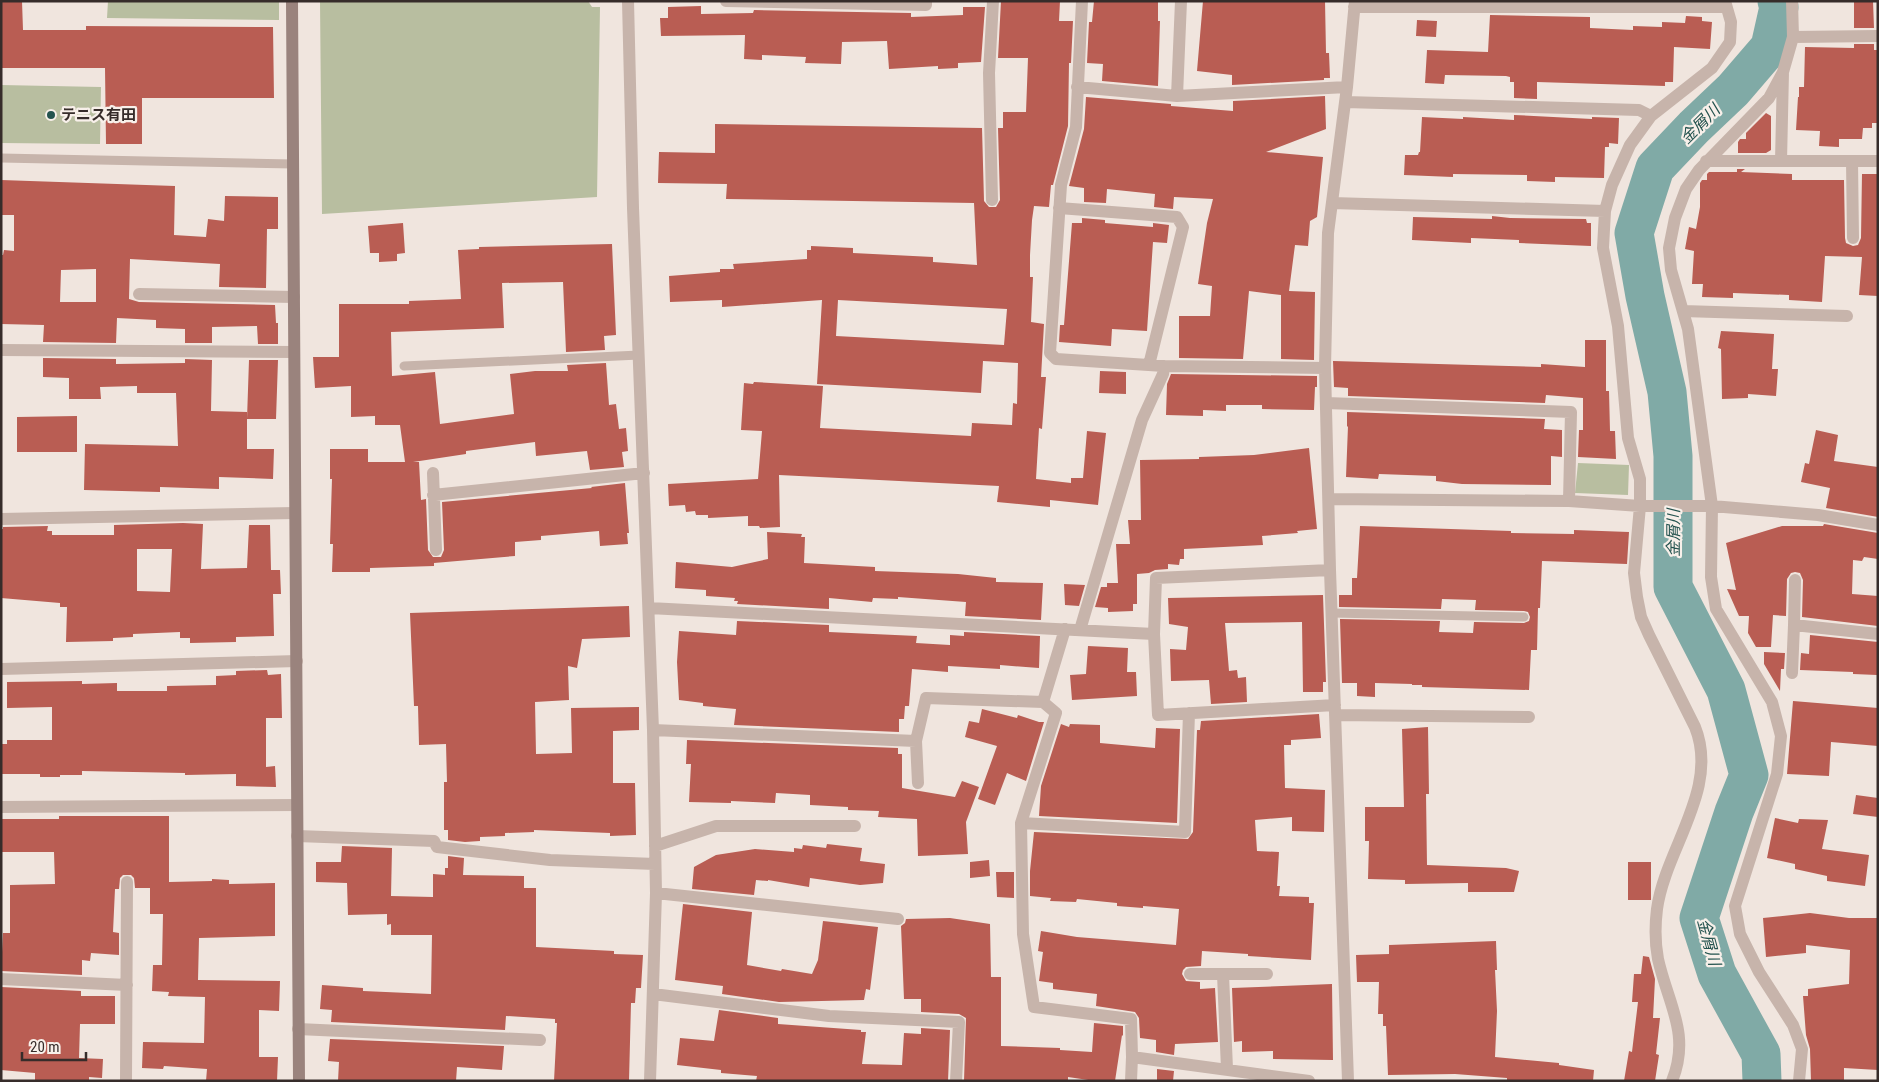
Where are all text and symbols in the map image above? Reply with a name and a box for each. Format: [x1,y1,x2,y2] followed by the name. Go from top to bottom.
[1676,99,1725,148] water label: 金屑川
[61,106,136,124] place label: テニス有田
[45,109,57,121] marker: テニス有田
[1664,507,1683,557] water label: 金屑川
[1694,916,1725,970] water label: 金屑川
[22,1030,86,1062] scale bar
[30,1038,60,1056] text: 20 m

